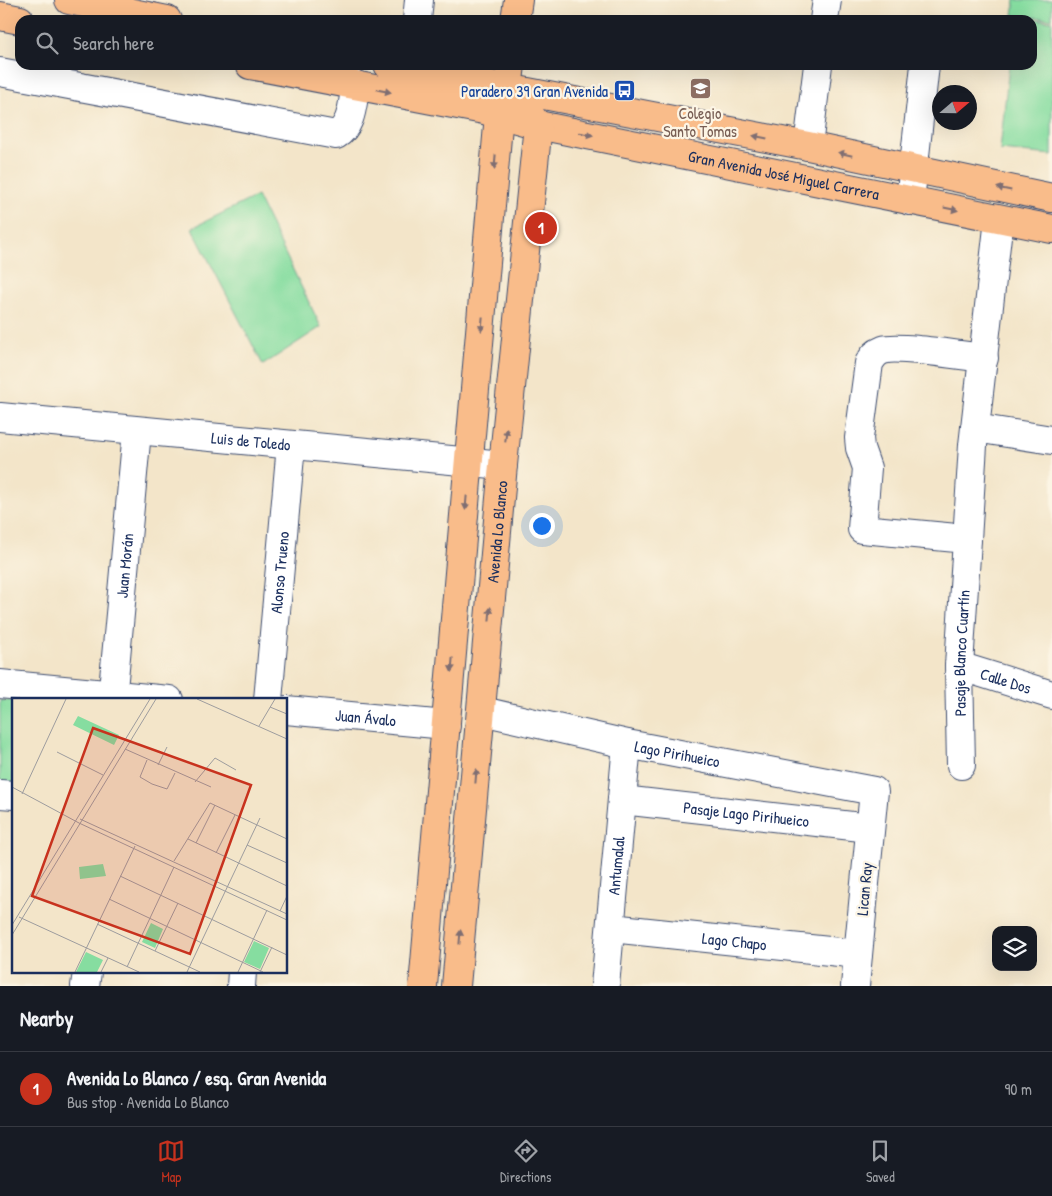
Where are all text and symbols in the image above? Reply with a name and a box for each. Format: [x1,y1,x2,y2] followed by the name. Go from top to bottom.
[15,15,1037,70] search box
[33,29,61,57] icon: search
[73,30,154,56] text: Search here
[688,77,712,101] school or university icon: Colegio Santo Tomas
[612,79,636,103] bus stop icon: Paradero 39 Gran Avenida
[461,80,608,102] place label: Paradero 39 Gran Avenida
[932,85,977,130] north arrow
[376,87,391,95] one-way arrow
[663,102,737,142] place label: Colegio Santo Tomas
[578,130,593,138] one-way arrow
[752,132,768,140] one-way arrow
[686,145,881,205] street label: Gran Avenida José Miguel Carrera
[838,150,853,158] one-way arrow
[491,154,499,170] one-way arrow
[997,185,1012,193] one-way arrow
[943,205,958,213] one-way arrow
[525,209,557,247] pin: 1
[477,316,485,332] one-way arrow
[210,426,292,456] street label: Luis de Toledo
[503,426,511,442] one-way arrow
[481,479,513,584] street label: Avenida Lo Blanco
[462,496,470,512] one-way arrow
[529,513,555,539] your location
[265,530,294,614] street label: Alonso Trueno
[111,532,138,599] street label: Juan Morán
[948,589,975,716] street label: Pasaje Blanco Cuartín
[486,606,494,622] one-way arrow
[447,658,455,674] one-way arrow
[978,662,1034,699] street label: Calle Dos
[12,698,288,974] inset map
[334,704,397,731] street label: Juan Ávalo
[633,735,722,773] street label: Lago Pirihueico
[472,767,480,783] one-way arrow
[682,796,811,832] street label: Pasaje Lago Pirihueico
[602,834,630,896] street label: Antumalal
[851,861,877,916] street label: Lican Ray
[992,926,1037,971] map controls
[992,926,1037,971] button: layers
[701,927,768,955] street label: Lago Chapo
[457,929,465,945] one-way arrow
[20,1004,73,1033] text: Nearby
[67,1065,326,1091] text: Avenida Lo Blanco / esq. Gran Avenida
[33,1078,39,1100] text: 1
[1004,1078,1032,1100] text: 90 m
[67,1091,229,1113] text: Bus stop · Avenida Lo Blanco
[157,1137,185,1186] tab: Map
[500,1137,551,1186] tab: Directions
[866,1137,895,1186] tab: Saved

